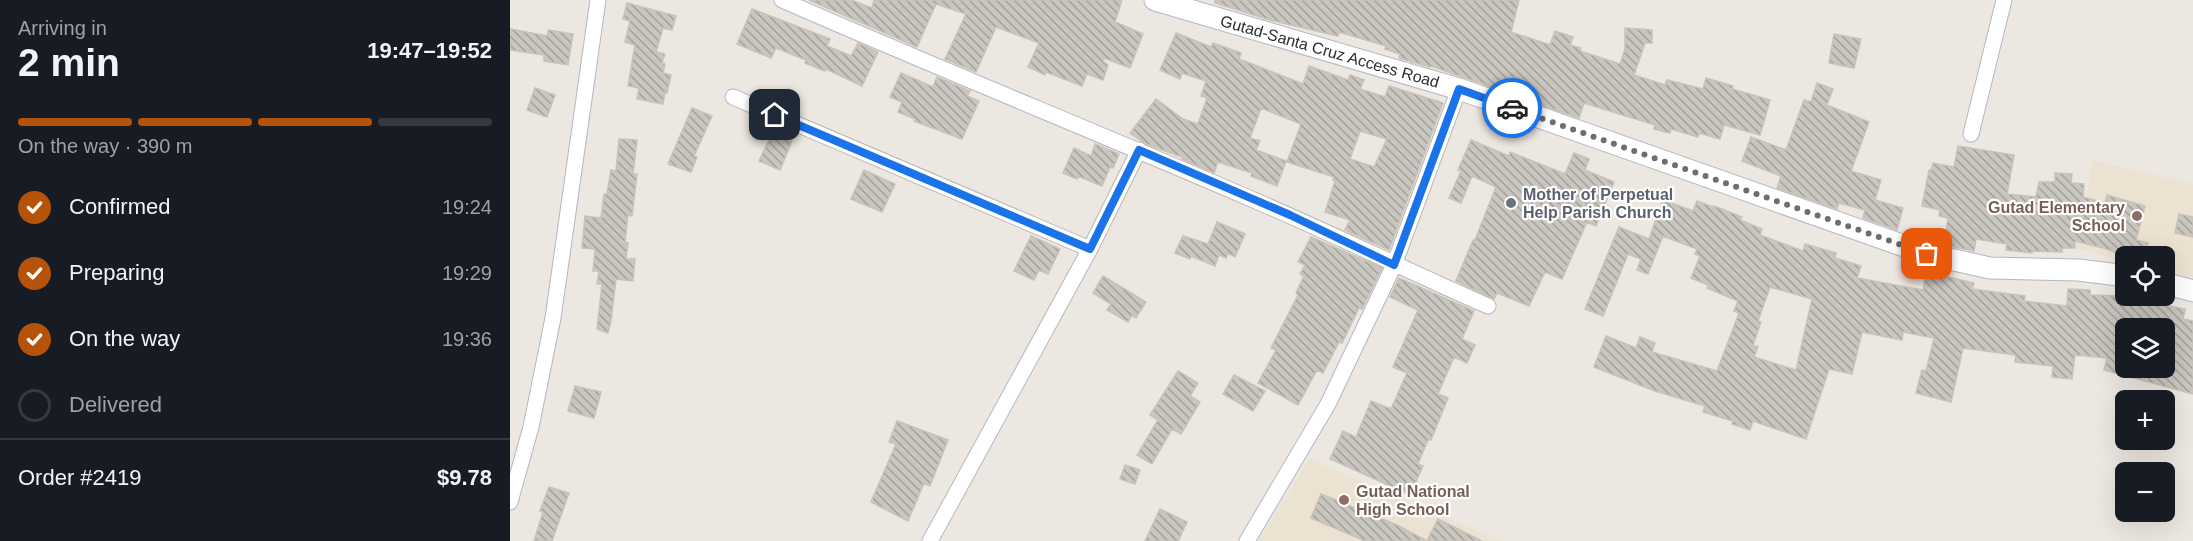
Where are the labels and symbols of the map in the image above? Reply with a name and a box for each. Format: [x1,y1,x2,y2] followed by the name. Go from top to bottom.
[1219,12,1441,91] street label: Gutad-Santa Cruz Access Road
[1482,78,1542,138] courier
[749,89,800,140] pin
[1523,186,1673,221] place label: Mother of Perpetual Help Parish Church
[1504,196,1518,210] marker: Mother of Perpetual Help Parish Church
[1988,199,2125,234] place label: Gutad Elementary School
[2130,209,2144,223] marker: Gutad Elementary School
[1901,228,1952,279] pin
[1356,483,1470,518] place label: Gutad National High School
[1337,493,1351,507] marker: Gutad National High School

